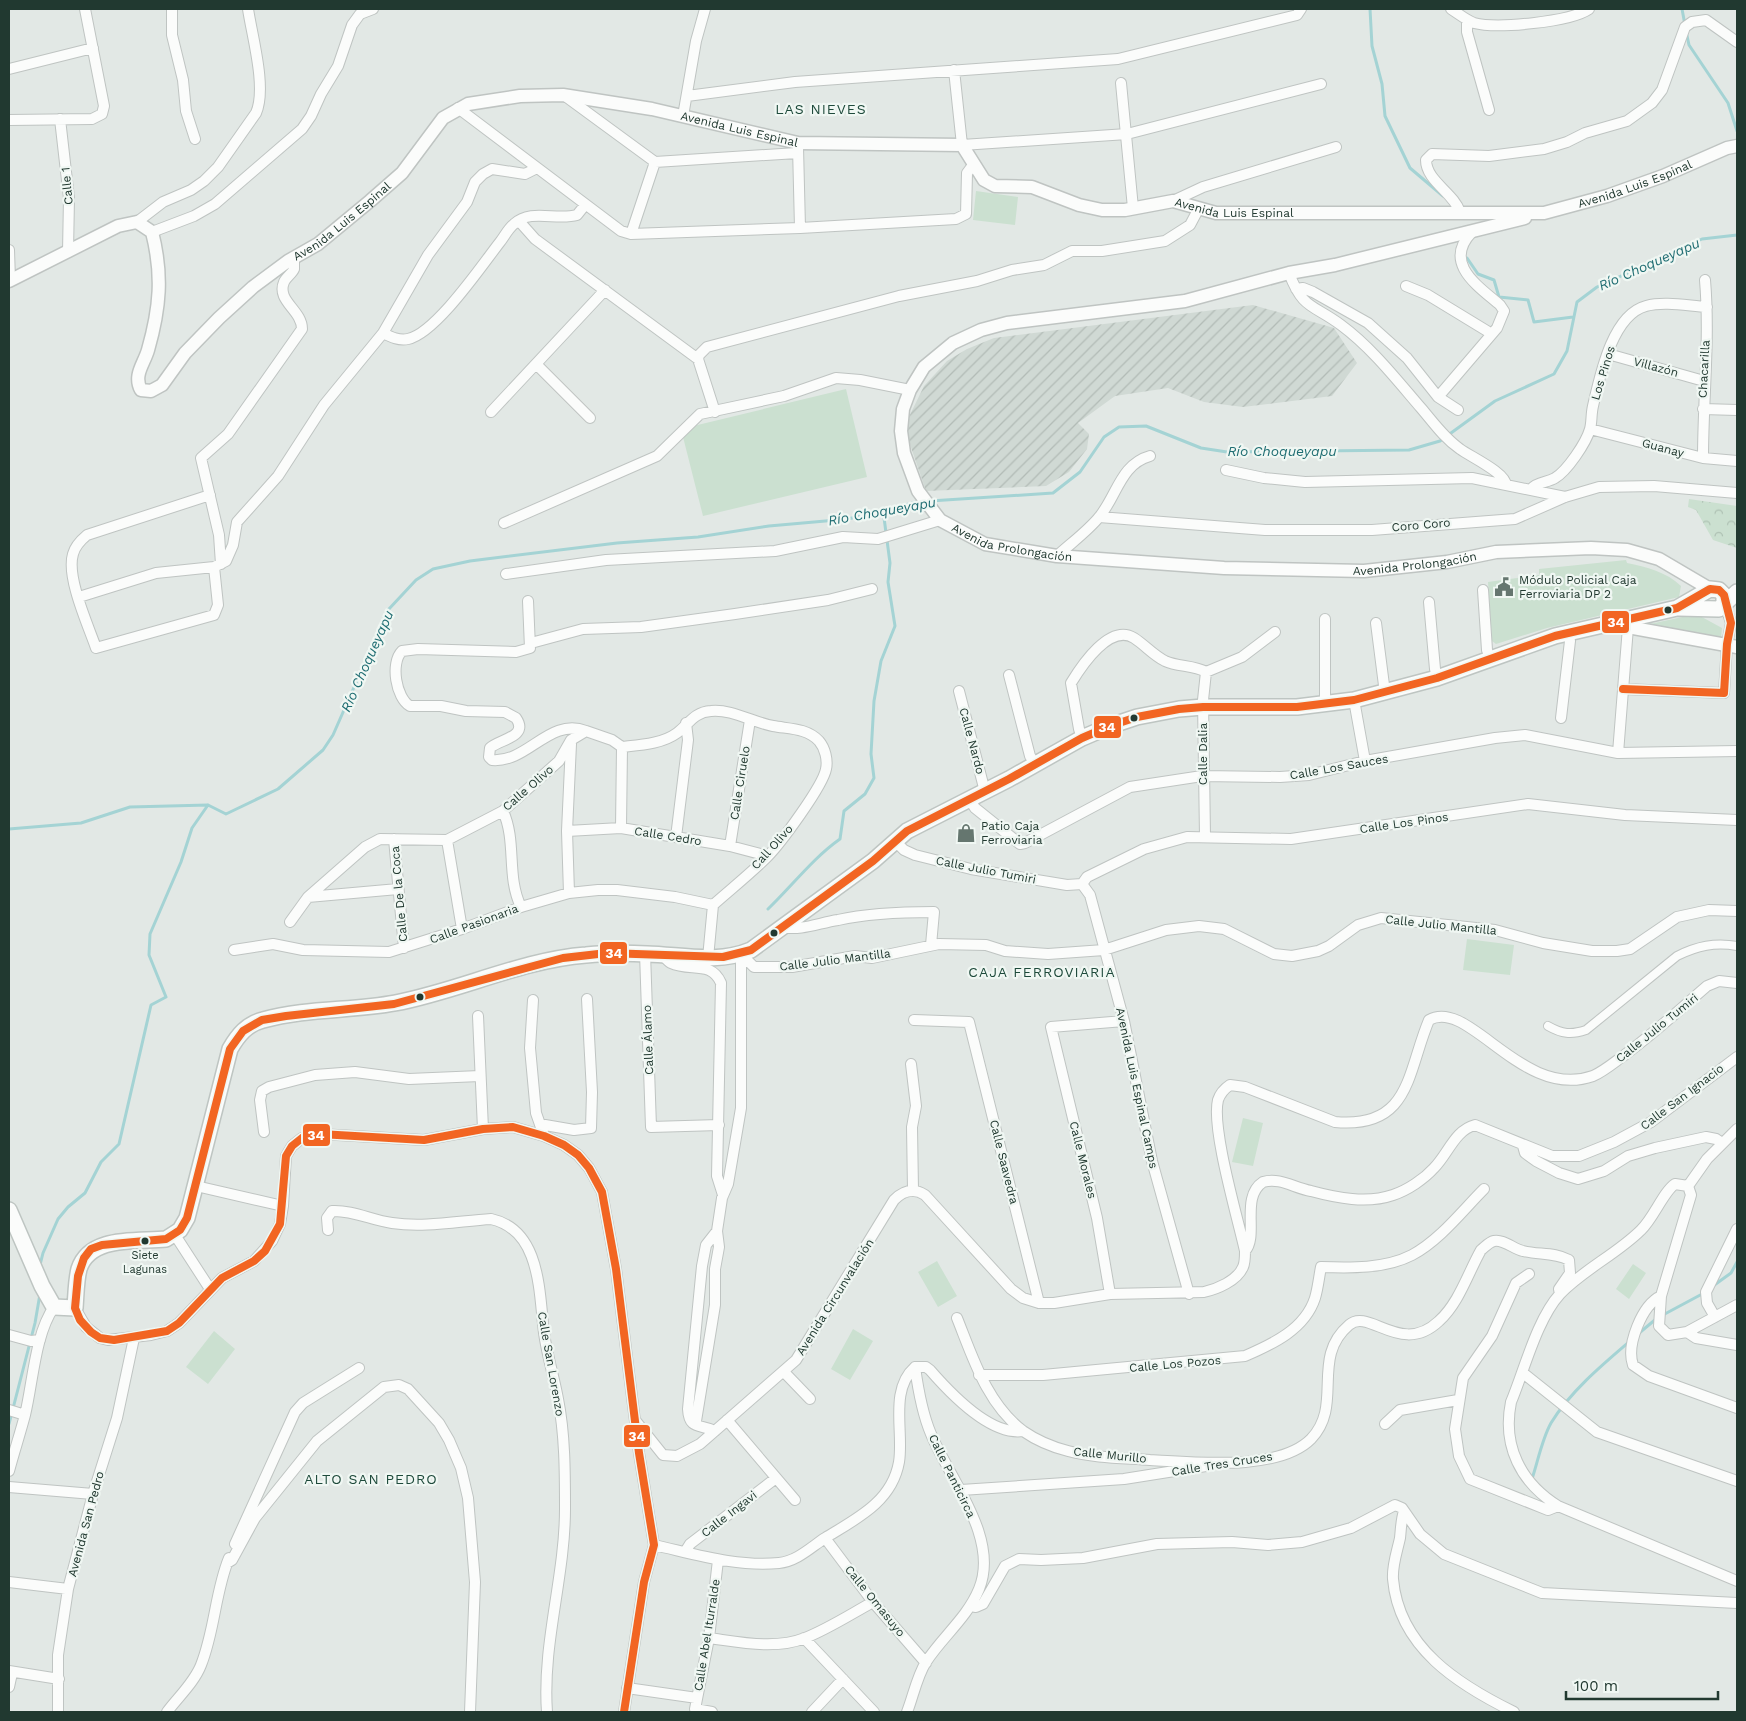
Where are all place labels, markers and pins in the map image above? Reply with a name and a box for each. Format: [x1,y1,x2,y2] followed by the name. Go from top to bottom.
[1519,573,1637,601] place label: Módulo Policial Caja Ferroviaria DP 2
[1493,576,1515,598] public building icon: Módulo Policial Caja Ferroviaria DP 2
[1663,605,1673,615] unlabelled marker
[1129,713,1139,723] unlabelled marker
[981,819,1043,847] place label: Patio Caja Ferroviaria
[955,822,977,844] shop icon: Patio Caja Ferroviaria
[769,928,779,938] unlabelled marker
[415,992,425,1002] unlabelled marker
[140,1236,150,1246] marker: Siete Lagunas
[123,1249,167,1276] place label: Siete Lagunas

